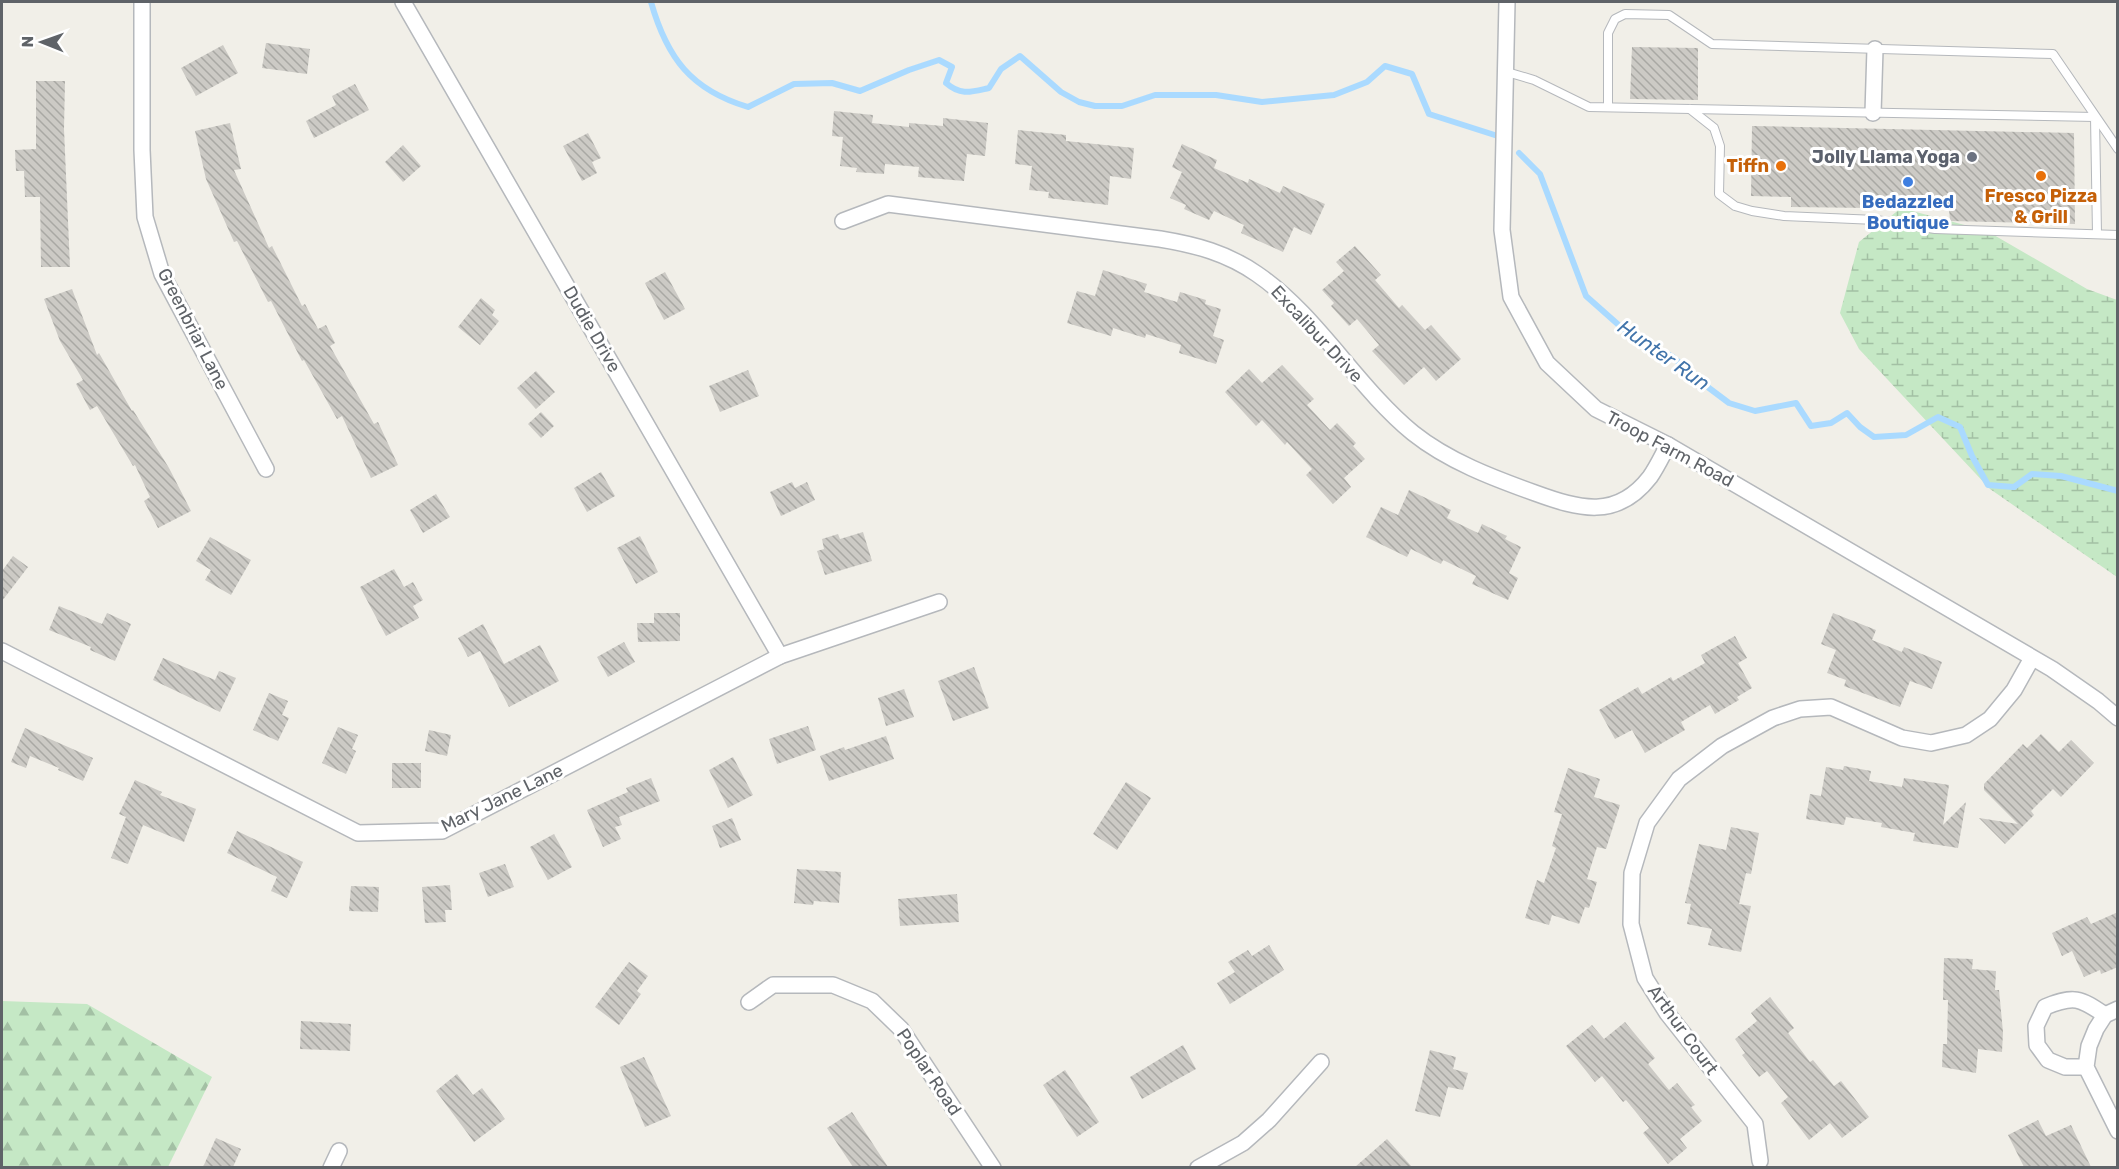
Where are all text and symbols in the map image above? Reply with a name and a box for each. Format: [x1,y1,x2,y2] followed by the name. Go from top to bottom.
[12,12,72,72] north arrow
[18,36,37,48] text: N
[1812,146,1960,168] place label: Jolly Llama Yoga
[1965,150,1979,164] marker: Jolly Llama Yoga
[1727,155,1769,177] place label: Tiffn
[1774,159,1788,173] marker: Tiffn
[2034,169,2048,183] marker: Fresco Pizza & Grill
[1901,175,1915,189] marker: Bedazzled Boutique
[1985,185,2098,228] place label: Fresco Pizza & Grill
[1862,191,1954,234] place label: Bedazzled Boutique
[153,264,233,394] street label: Greenbriar Lane
[1266,281,1368,387] street label: Excalibur Drive
[558,282,626,376] street label: Dudie Drive
[1613,315,1715,395] water label: Hunter Run
[1602,406,1738,492] street label: Troop Farm Road
[438,759,566,837] street label: Mary Jane Lane
[1643,981,1723,1079] street label: Arthur Court
[892,1024,966,1120] street label: Poplar Road

